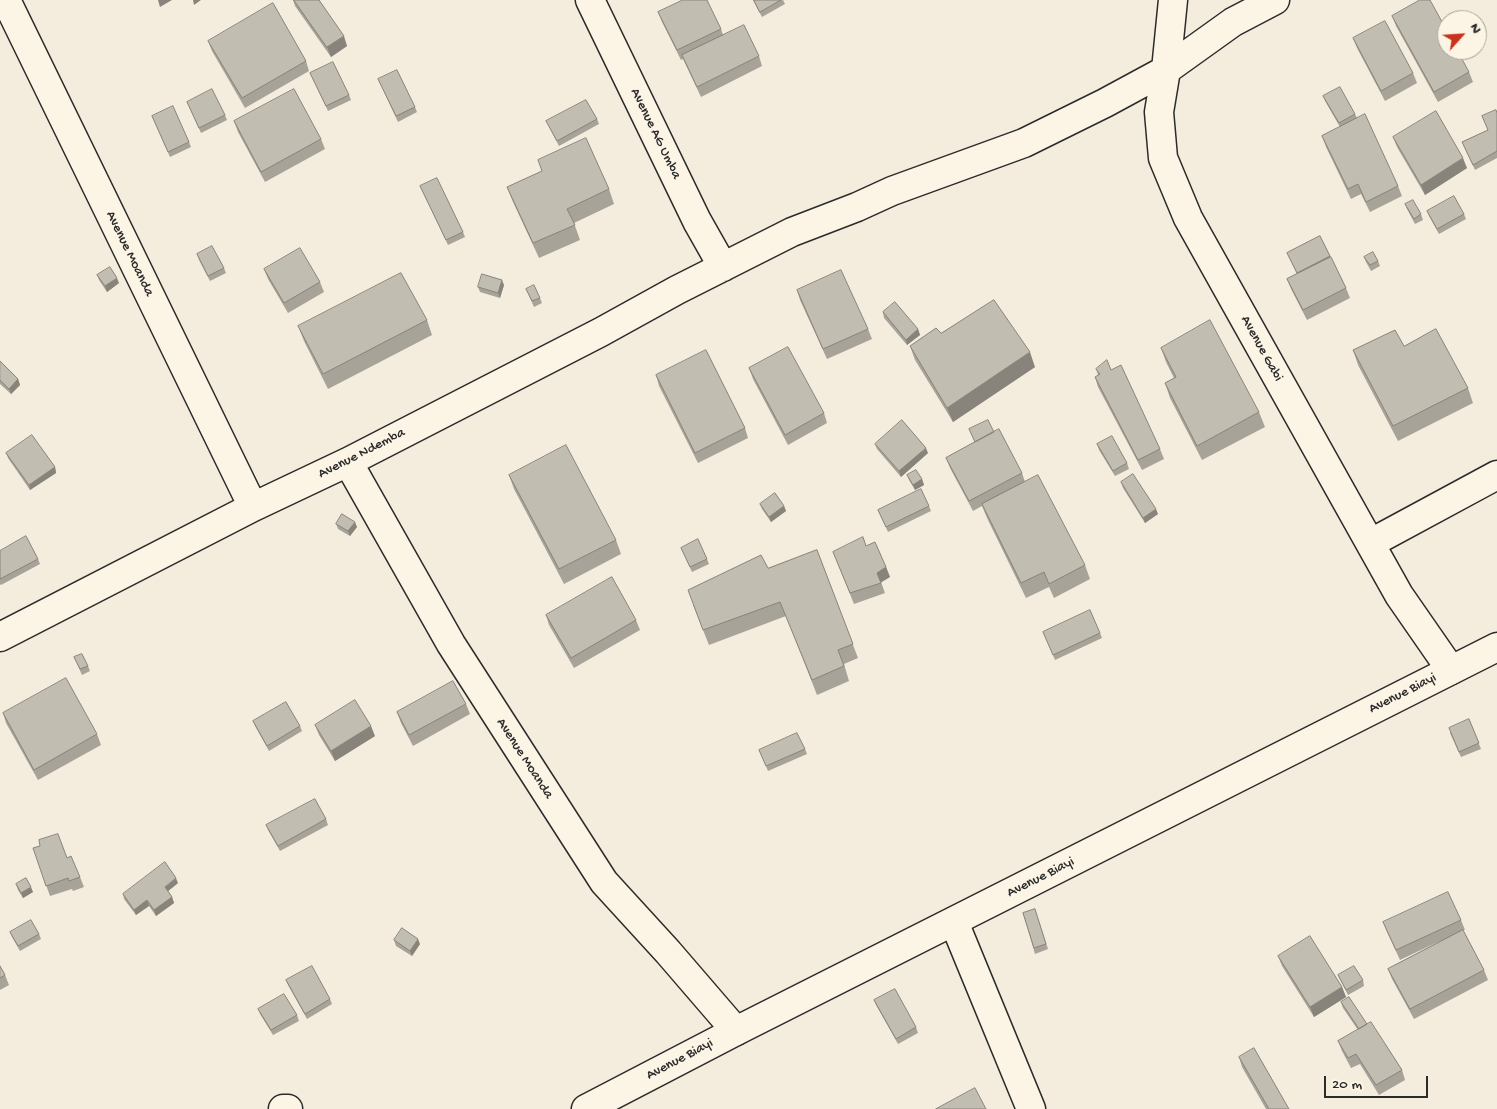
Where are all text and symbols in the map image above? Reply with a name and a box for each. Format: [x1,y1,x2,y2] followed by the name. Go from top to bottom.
[1437,10,1487,60] north arrow
[1465,21,1485,36] text: N
[626,86,684,182] street label: Avenue AG Umba
[101,209,157,299] street label: Avenue Moanda
[1236,313,1286,385] street label: Avenue Gabi
[316,425,408,483] street label: Avenue Ndemba
[1367,670,1439,718] street label: Avenue Biayi
[492,716,556,802] street label: Avenue Moanda
[1005,854,1077,902] street label: Avenue Biayi
[644,1035,716,1085] street label: Avenue Biayi
[1327,1066,1431,1098] scale bar
[1332,1076,1362,1094] text: 20 m

